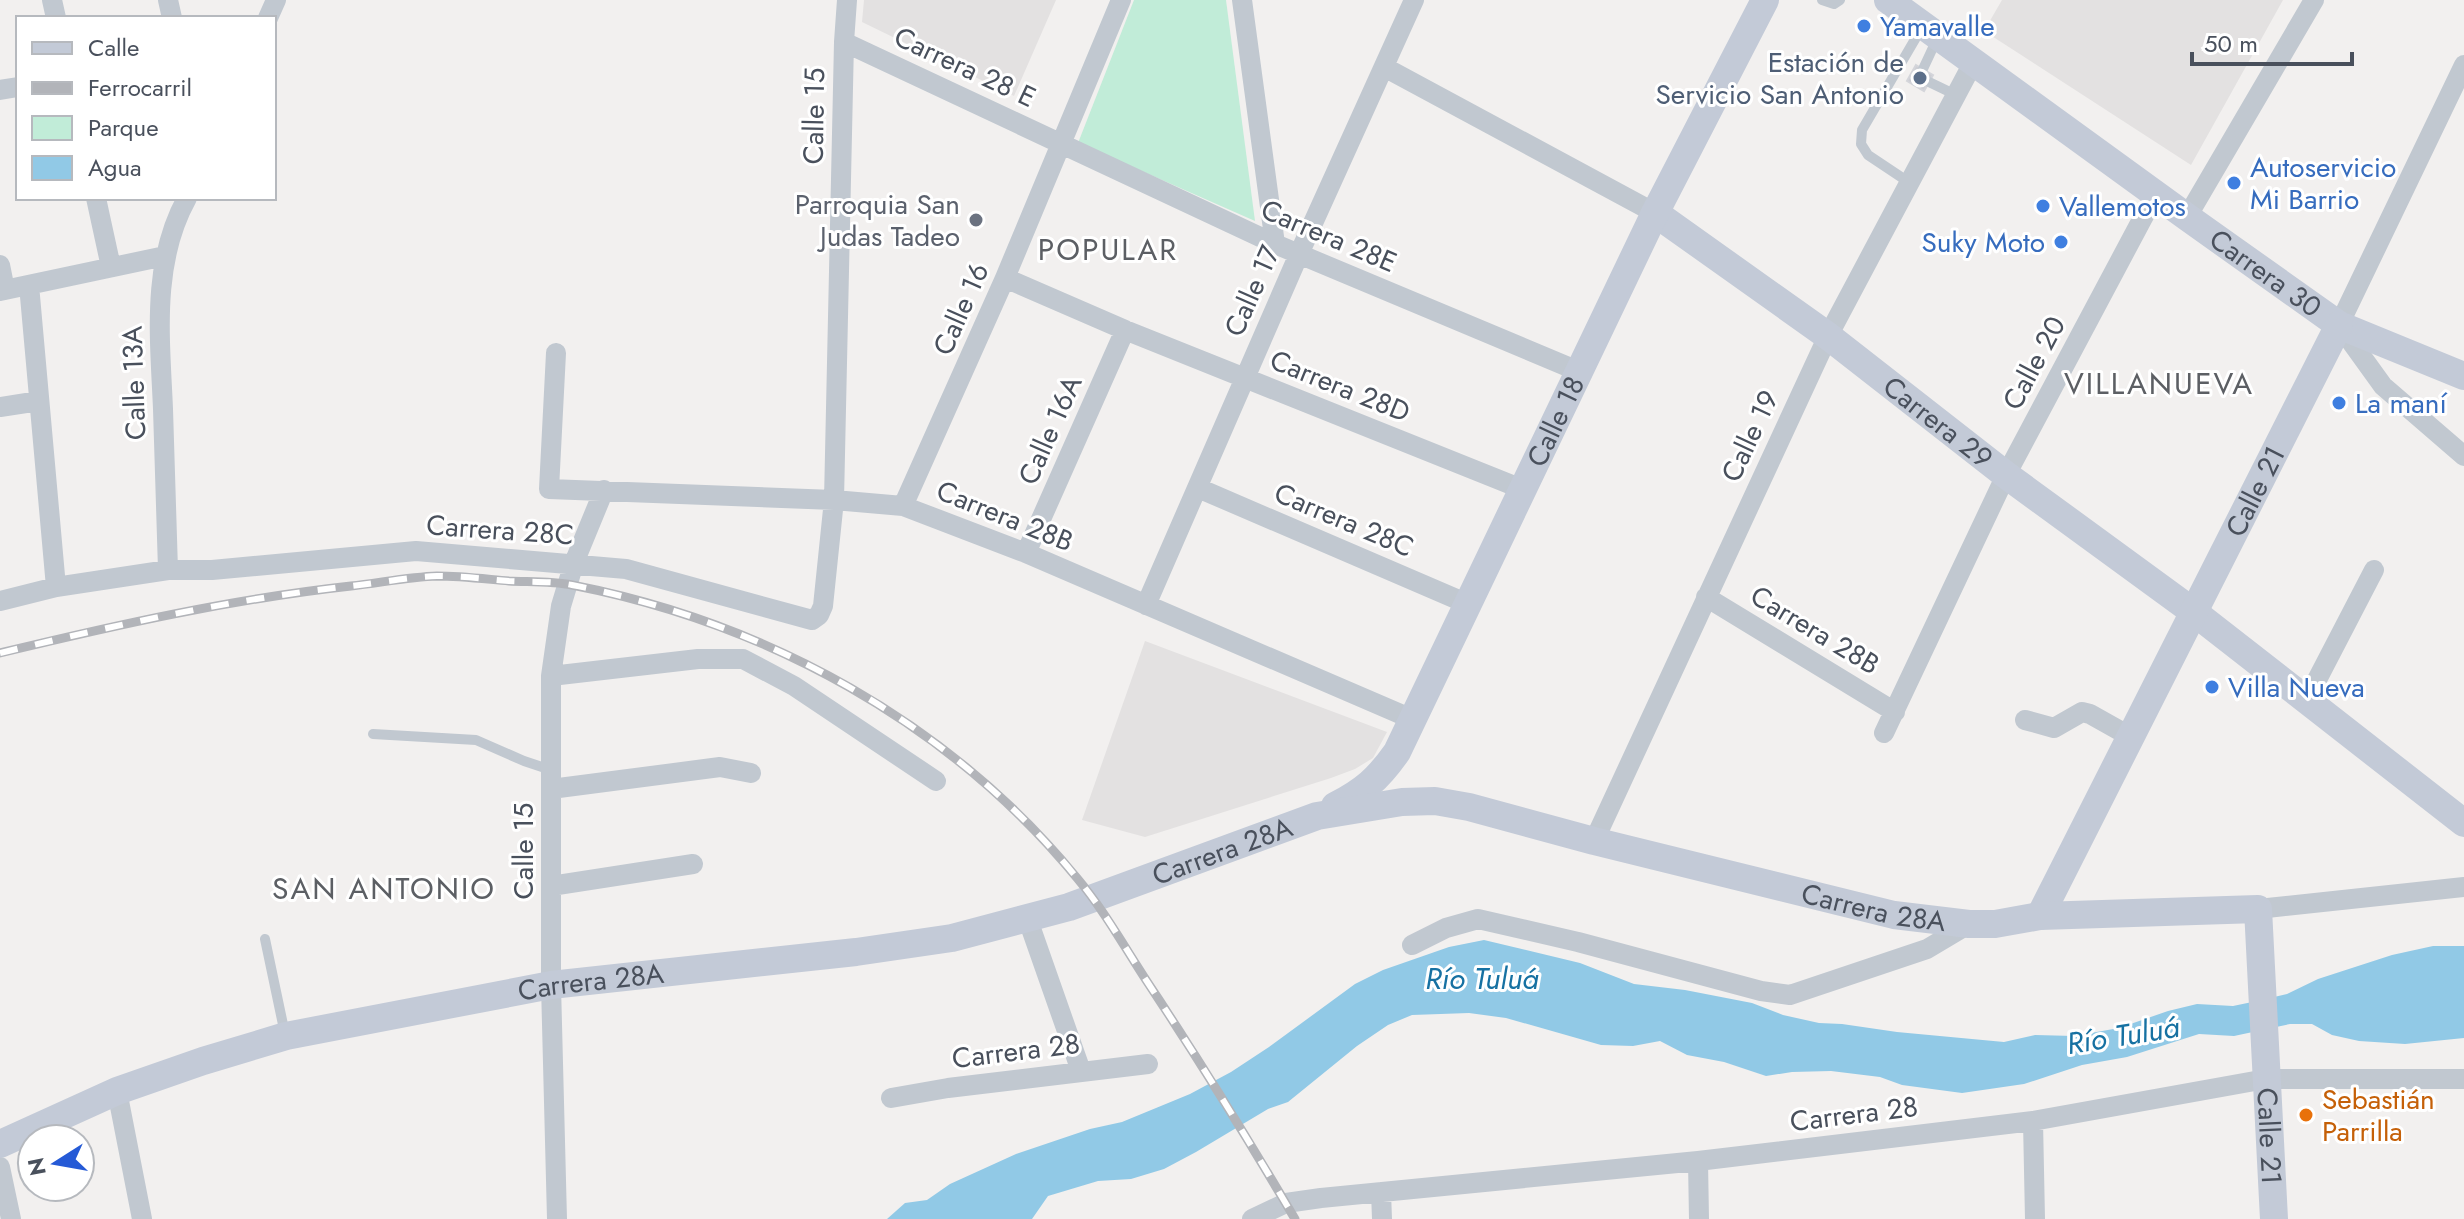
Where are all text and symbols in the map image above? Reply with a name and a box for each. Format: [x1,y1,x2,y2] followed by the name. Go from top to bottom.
[1880,6,1995,47] place label: Yamavalle
[16,16,276,200] legend
[887,16,1043,118] street label: Carrera 28 E
[2192,16,2352,66] scale bar
[1855,17,1873,35] marker: Yamavalle
[2204,26,2258,61] text: 50 m
[88,30,139,65] text: Calle
[1655,42,1904,115] place label: Estación de Servicio San Antonio
[793,67,835,165] street label: Calle 15
[1911,69,1929,87] marker: Estación de Servicio San Antonio
[88,70,192,105] text: Ferrocarril
[88,110,159,145] text: Parque
[2250,147,2396,220] place label: Autoservicio Mi Barrio
[88,150,142,185] text: Agua
[2225,174,2243,192] marker: Autoservicio Mi Barrio
[795,184,960,257] place label: Parroquia San Judas Tadeo
[2059,186,2186,227] place label: Vallemotos
[1255,189,1403,283] street label: Carrera 28E
[2034,197,2052,215] marker: Vallemotos
[967,211,985,229] marker: Parroquia San Judas Tadeo
[2201,219,2330,327] street label: Carrera 30
[1922,222,2045,263] place label: Suky Moto
[1038,228,1178,271] district label: POPULAR
[2052,233,2070,251] marker: Suky Moto
[1214,239,1290,343] street label: Calle 17
[923,256,999,362] street label: Calle 16
[1992,309,2076,417] street label: Calle 20
[111,325,156,441] street label: Calle 13A
[1264,339,1416,433] street label: Carrera 28D
[2064,362,2254,405] district label: VILLANUEVA
[1875,366,2002,478] street label: Carrera 29
[1008,368,1092,491] street label: Calle 16A
[1516,369,1595,473] street label: Calle 18
[1711,383,1789,489] street label: Calle 19
[2355,383,2448,424] place label: La maní
[2330,394,2348,412] marker: La maní
[2215,439,2295,544] street label: Calle 21
[930,470,1080,562] street label: Carrera 28B
[1268,472,1420,568] street label: Carrera 28C
[425,504,575,556] street label: Carrera 28C
[1743,575,1887,685] street label: Carrera 28B
[2228,667,2365,708] place label: Villa Nueva
[2203,678,2221,696] marker: Villa Nueva
[503,803,544,899] street label: Calle 15
[1146,806,1298,895] street label: Carrera 28A
[272,867,496,910] district label: SAN ANTONIO
[1797,872,1949,942] street label: Carrera 28A
[514,952,666,1011] street label: Carrera 28A
[1425,957,1539,1000] water label: Río Tuluá
[2063,1005,2183,1065] water label: Río Tuluá
[950,1023,1082,1079] street label: Carrera 28
[2322,1079,2435,1152] place label: Sebastián Parrilla
[1788,1086,1920,1142] street label: Carrera 28
[2247,1087,2293,1186] street label: Calle 21
[2297,1106,2315,1124] marker: Sebastián Parrilla
[16,1123,96,1203] north arrow
[19,1155,54,1178] text: N

